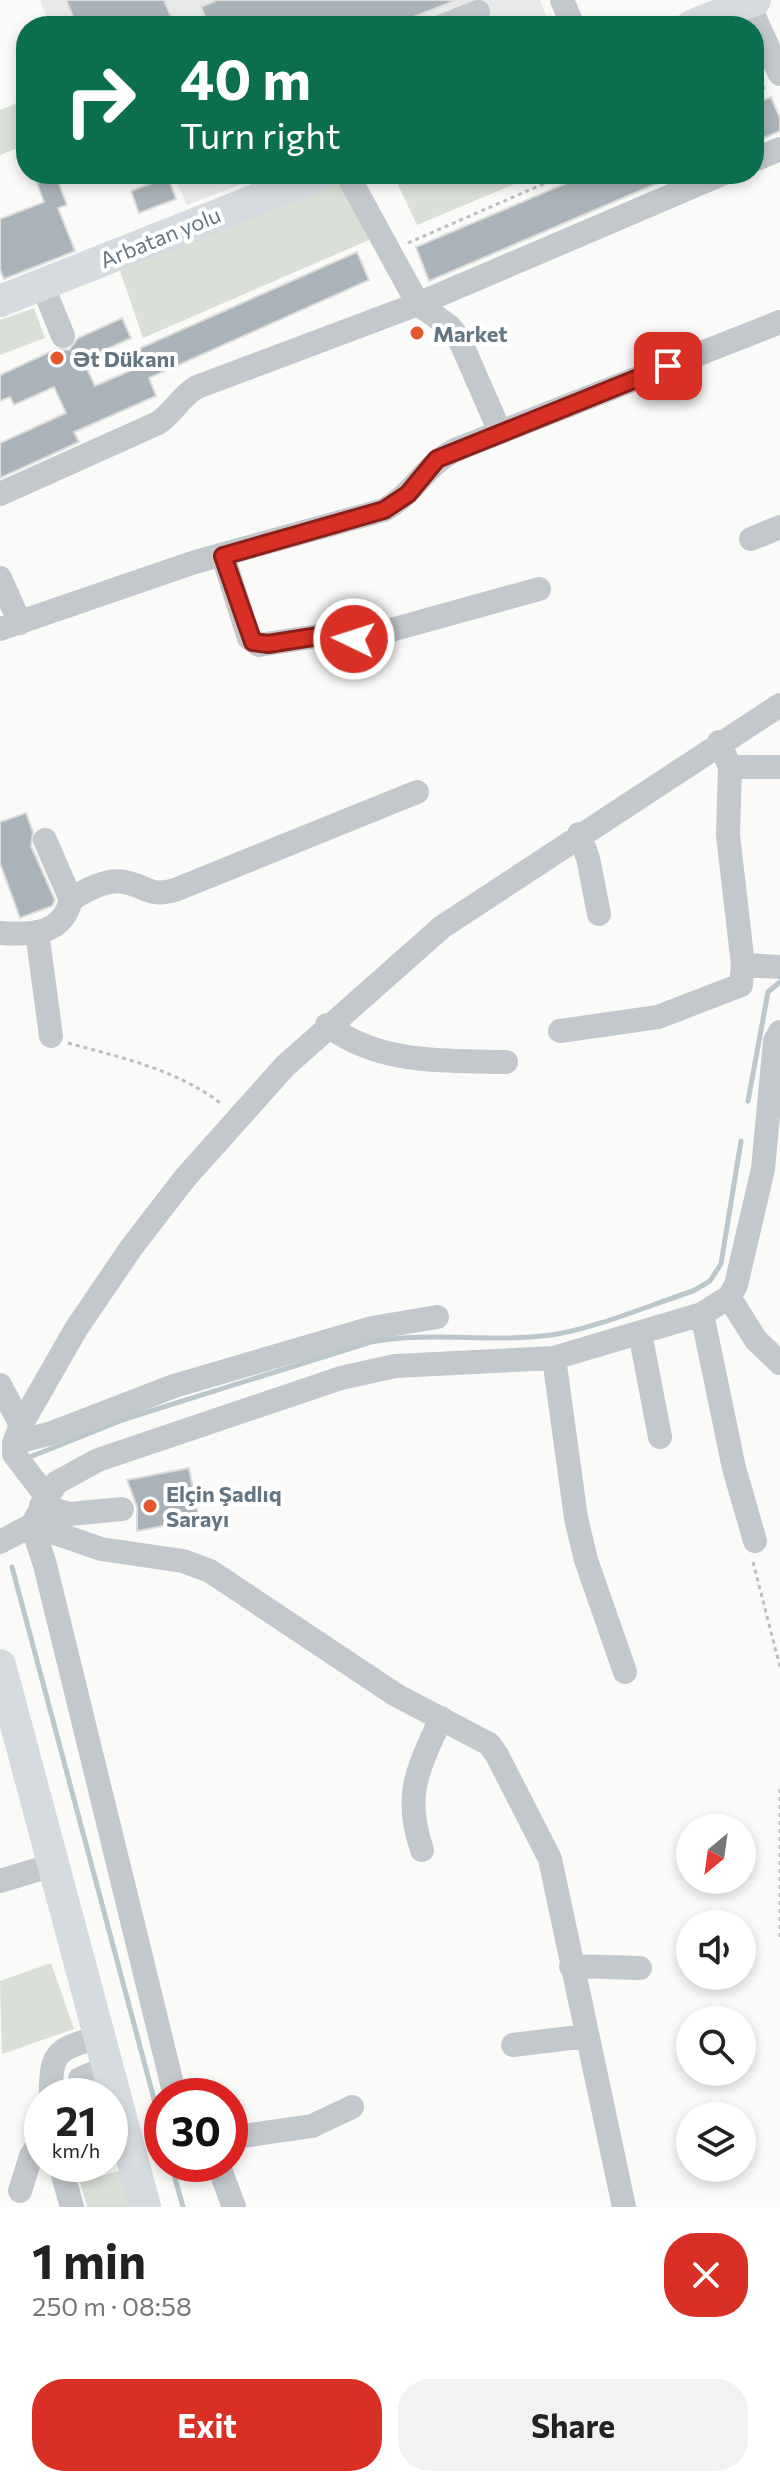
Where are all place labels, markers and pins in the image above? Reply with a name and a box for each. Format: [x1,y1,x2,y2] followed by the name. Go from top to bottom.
[433,320,508,347] place label: Market
[408,324,426,342] marker: Market
[634,332,702,400] pin
[73,345,175,372] place label: Ət Dükanı
[48,349,66,367] marker: Ət Dükanı
[166,1480,282,1532] place label: Elçin Şadlıq Sarayı
[141,1497,159,1515] marker: Elçin Şadlıq Sarayı

